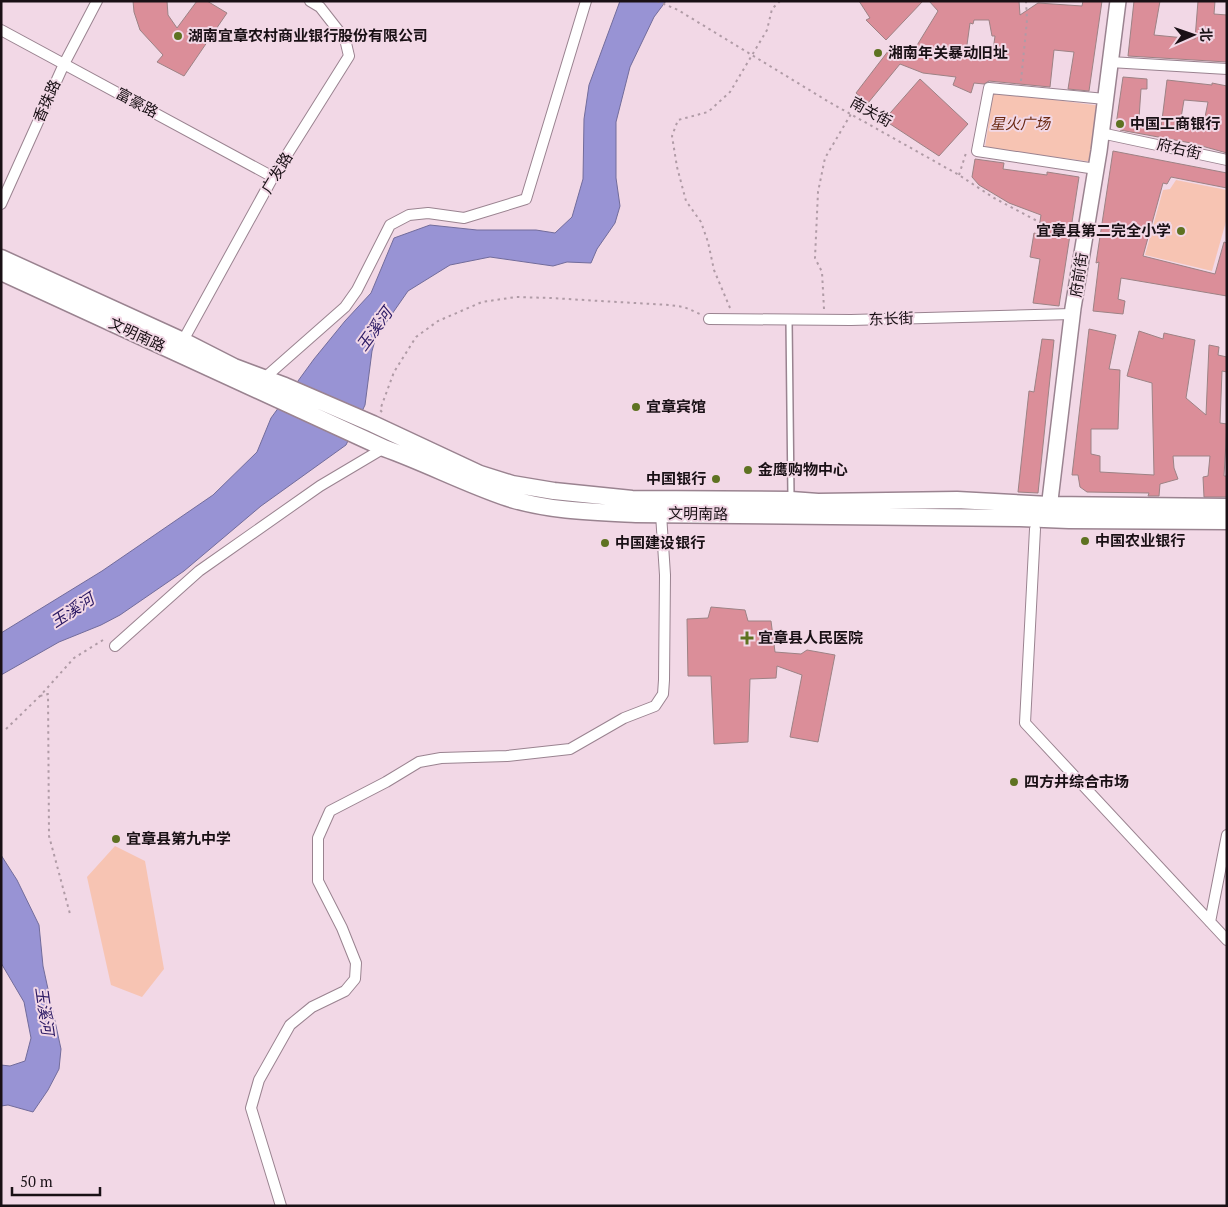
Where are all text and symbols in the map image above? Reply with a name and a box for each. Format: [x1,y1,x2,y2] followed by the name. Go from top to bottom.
[1168,10,1218,60] north arrow
[188,25,428,45] place label: 湖南宜章农村商业银行股份有限公司
[1197,27,1216,42] text: 北
[172,30,184,42] marker: 湖南宜章农村商业银行股份有限公司
[888,42,1008,62] place label: 湘南年关暴动旧址
[872,47,884,59] marker: 湘南年关暴动旧址
[28,76,64,125] street label: 香珠路
[113,83,162,122] street label: 富豪路
[847,91,896,131] street label: 南关街
[990,113,1052,133] park label: 星火广场
[1130,113,1220,133] place label: 中国工商银行
[1114,118,1126,130] marker: 中国工商银行
[1155,133,1203,163] street label: 府右街
[256,148,296,197] street label: 广发路
[1036,220,1171,240] place label: 宜章县第二完全小学
[1175,225,1187,237] marker: 宜章县第二完全小学
[1065,251,1091,299] street label: 府前街
[351,301,399,355] water label: 玉溪河
[868,307,914,329] street label: 东长街
[106,312,169,356] street label: 文明南路
[646,396,706,416] place label: 宜章宾馆
[630,401,642,413] marker: 宜章宾馆
[758,459,848,479] place label: 金鹰购物中心
[742,464,754,476] marker: 金鹰购物中心
[646,468,706,488] place label: 中国银行
[710,473,722,485] marker: 中国银行
[668,502,728,524] street label: 文明南路
[1095,530,1185,550] place label: 中国农业银行
[615,532,705,552] place label: 中国建设银行
[1079,535,1091,547] marker: 中国农业银行
[599,537,611,549] marker: 中国建设银行
[46,586,101,632] water label: 玉溪河
[758,627,863,647] place label: 宜章县人民医院
[740,631,754,645] marker: 宜章县人民医院
[1024,771,1129,791] place label: 四方井综合市场
[1008,776,1020,788] marker: 四方井综合市场
[126,828,231,848] place label: 宜章县第九中学
[110,833,122,845] marker: 宜章县第九中学
[31,986,60,1039] water label: 玉溪河
[12,1164,100,1196] scale bar
[20,1171,53,1191] text: 50 m

